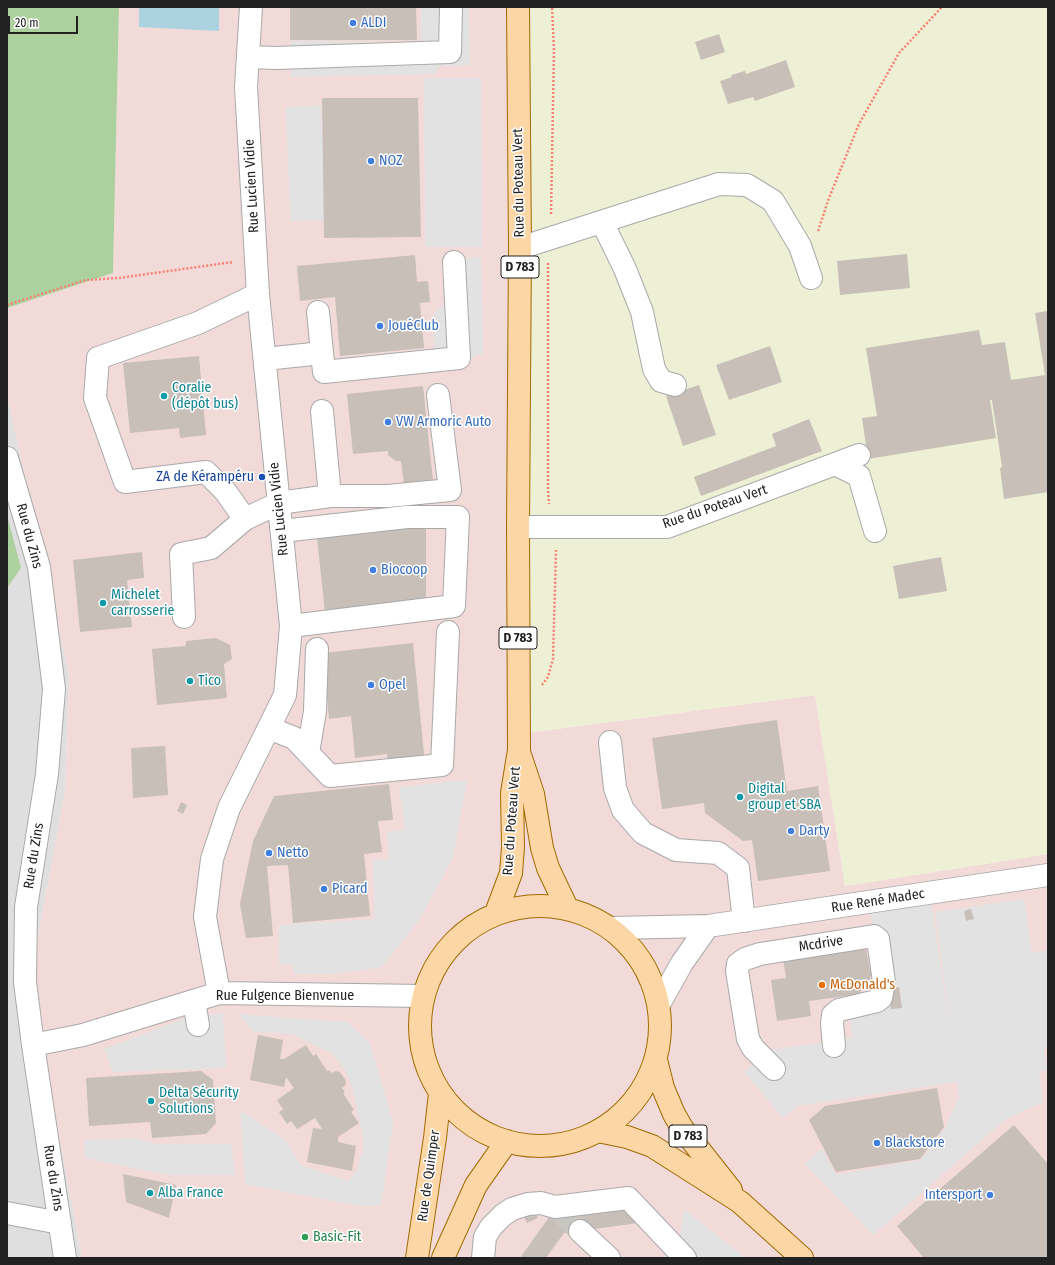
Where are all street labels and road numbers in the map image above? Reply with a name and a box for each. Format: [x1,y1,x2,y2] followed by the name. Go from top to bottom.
[510,128,528,238] street label: Rue du Poteau Vert
[241,139,263,233] street label: Rue Lucien Vidie
[501,256,539,278] road number: D 783
[266,461,292,557] street label: Rue Lucien Vidie
[661,481,769,533] street label: Rue du Poteau Vert
[12,502,46,570] street label: Rue du Zins
[499,627,537,649] road number: D 783
[500,766,524,876] street label: Rue du Poteau Vert
[20,822,48,890] street label: Rue du Zins
[830,885,926,917] street label: Rue René Madec
[798,932,844,956] street label: Mcdrive
[216,988,354,1004] street label: Rue Fulgence Bienvenue
[669,1125,707,1147] road number: D 783
[414,1129,444,1223] street label: Rue de Quimper
[39,1144,67,1212] street label: Rue du Zins

